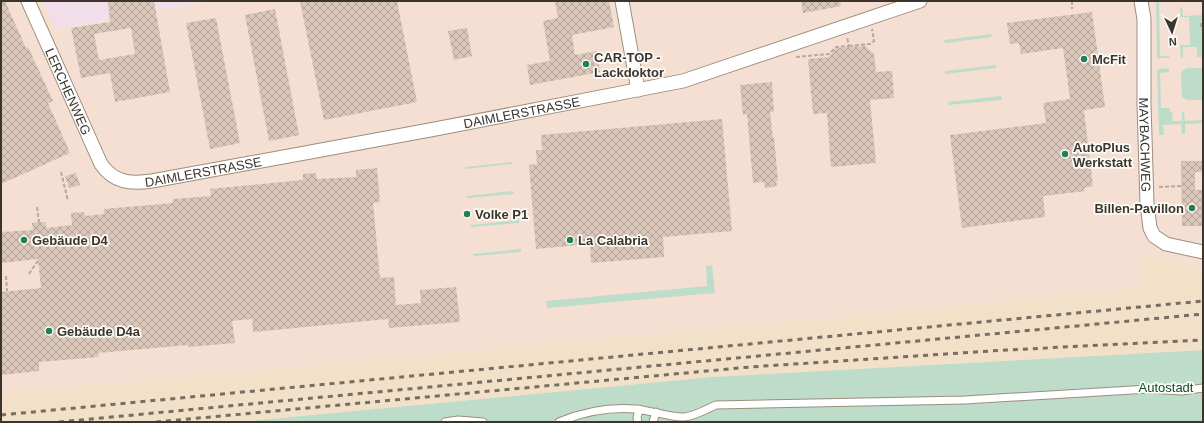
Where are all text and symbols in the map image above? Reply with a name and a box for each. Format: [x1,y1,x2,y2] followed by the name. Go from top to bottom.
[1152,12,1192,52] north arrow
[1168,36,1177,48] text: N
[42,46,94,137] street label: LERCHENWEG
[594,50,664,80] place label: CAR-TOP - Lackdoktor
[1092,52,1127,67] place label: McFit
[1079,54,1089,64] marker: McFit
[581,59,591,69] marker: CAR-TOP - Lackdoktor
[462,94,582,131] street label: DAIMLERSTRASSE
[1136,98,1154,192] street label: MAYBACHWEG
[1073,140,1133,170] place label: AutoPlus Werkstatt
[1060,149,1070,159] marker: AutoPlus Werkstatt
[144,154,263,190] street label: DAIMLERSTRASSE
[1094,201,1184,216] place label: Billen-Pavillon
[1187,203,1197,213] marker: Billen-Pavillon
[475,207,528,222] place label: Volke P1
[462,209,472,219] marker: Volke P1
[32,233,109,248] place label: Gebäude D4
[578,233,649,248] place label: La Calabria
[19,235,29,245] marker: Gebäude D4
[565,235,575,245] marker: La Calabria
[57,324,141,339] place label: Gebäude D4a
[44,326,54,336] marker: Gebäude D4a
[1139,380,1194,395] park label: Autostadt

